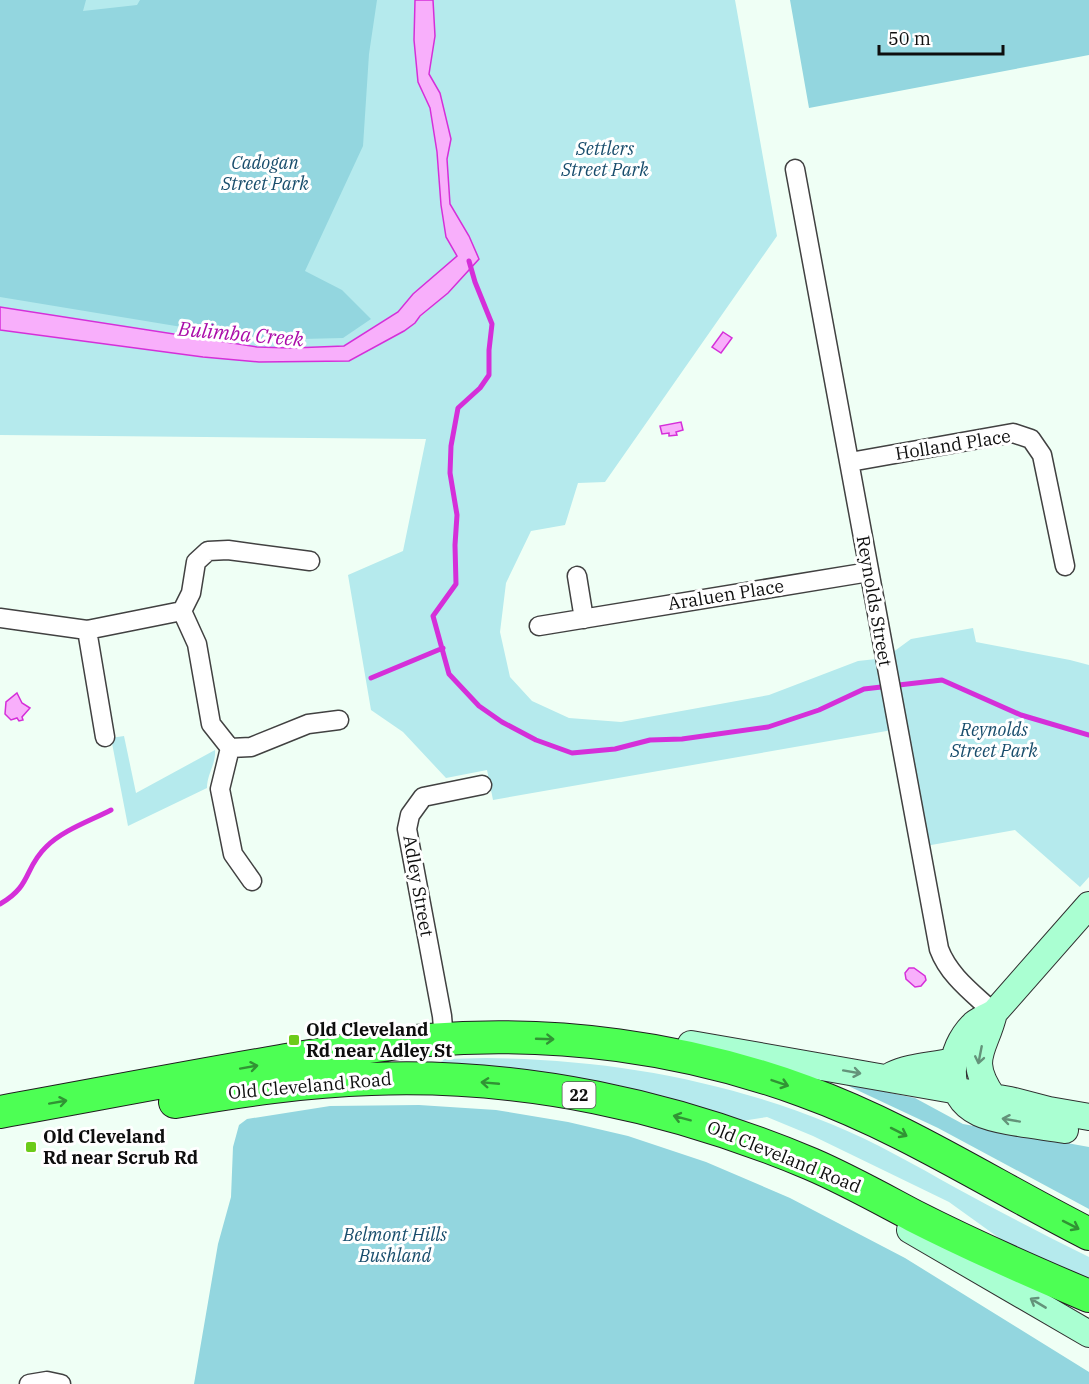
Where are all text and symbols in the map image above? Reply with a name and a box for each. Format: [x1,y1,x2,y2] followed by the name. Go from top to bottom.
[879,18,1004,56] scale bar
[888,27,931,50] text: 50 m
[560,137,649,181] park label: Settlers Street Park
[220,151,309,195] park label: Cadogan Street Park
[176,314,305,352] water label: Bulimba Creek
[893,424,1012,465] street label: Holland Place
[852,534,897,668] street label: Reynolds Street
[666,574,786,615] street label: Araluen Place
[949,718,1038,762] park label: Reynolds Street Park
[398,833,439,938] street label: Adley Street
[306,1018,452,1062] place label: Old Cleveland Rd near Adley St
[287,1033,301,1047] marker: Old Cleveland Rd near Adley St
[534,1033,554,1044] one-way arrow
[974,1045,985,1064] one-way arrow
[239,1061,259,1072] one-way arrow
[227,1067,393,1104] street label: Old Cleveland Road
[842,1067,861,1078] one-way arrow
[481,1077,500,1088] one-way arrow
[770,1078,789,1089] one-way arrow
[562,1082,596,1108] road number: 22
[47,1096,67,1107] one-way arrow
[672,1111,691,1123] one-way arrow
[704,1115,865,1198] street label: Old Cleveland Road
[1001,1115,1021,1126] one-way arrow
[43,1125,198,1169] place label: Old Cleveland Rd near Scrub Rd
[890,1127,908,1138] one-way arrow
[24,1140,38,1154] marker: Old Cleveland Rd near Scrub Rd
[1061,1219,1079,1231] one-way arrow
[342,1223,447,1267] park label: Belmont Hills Bushland
[1030,1297,1047,1309] one-way arrow

